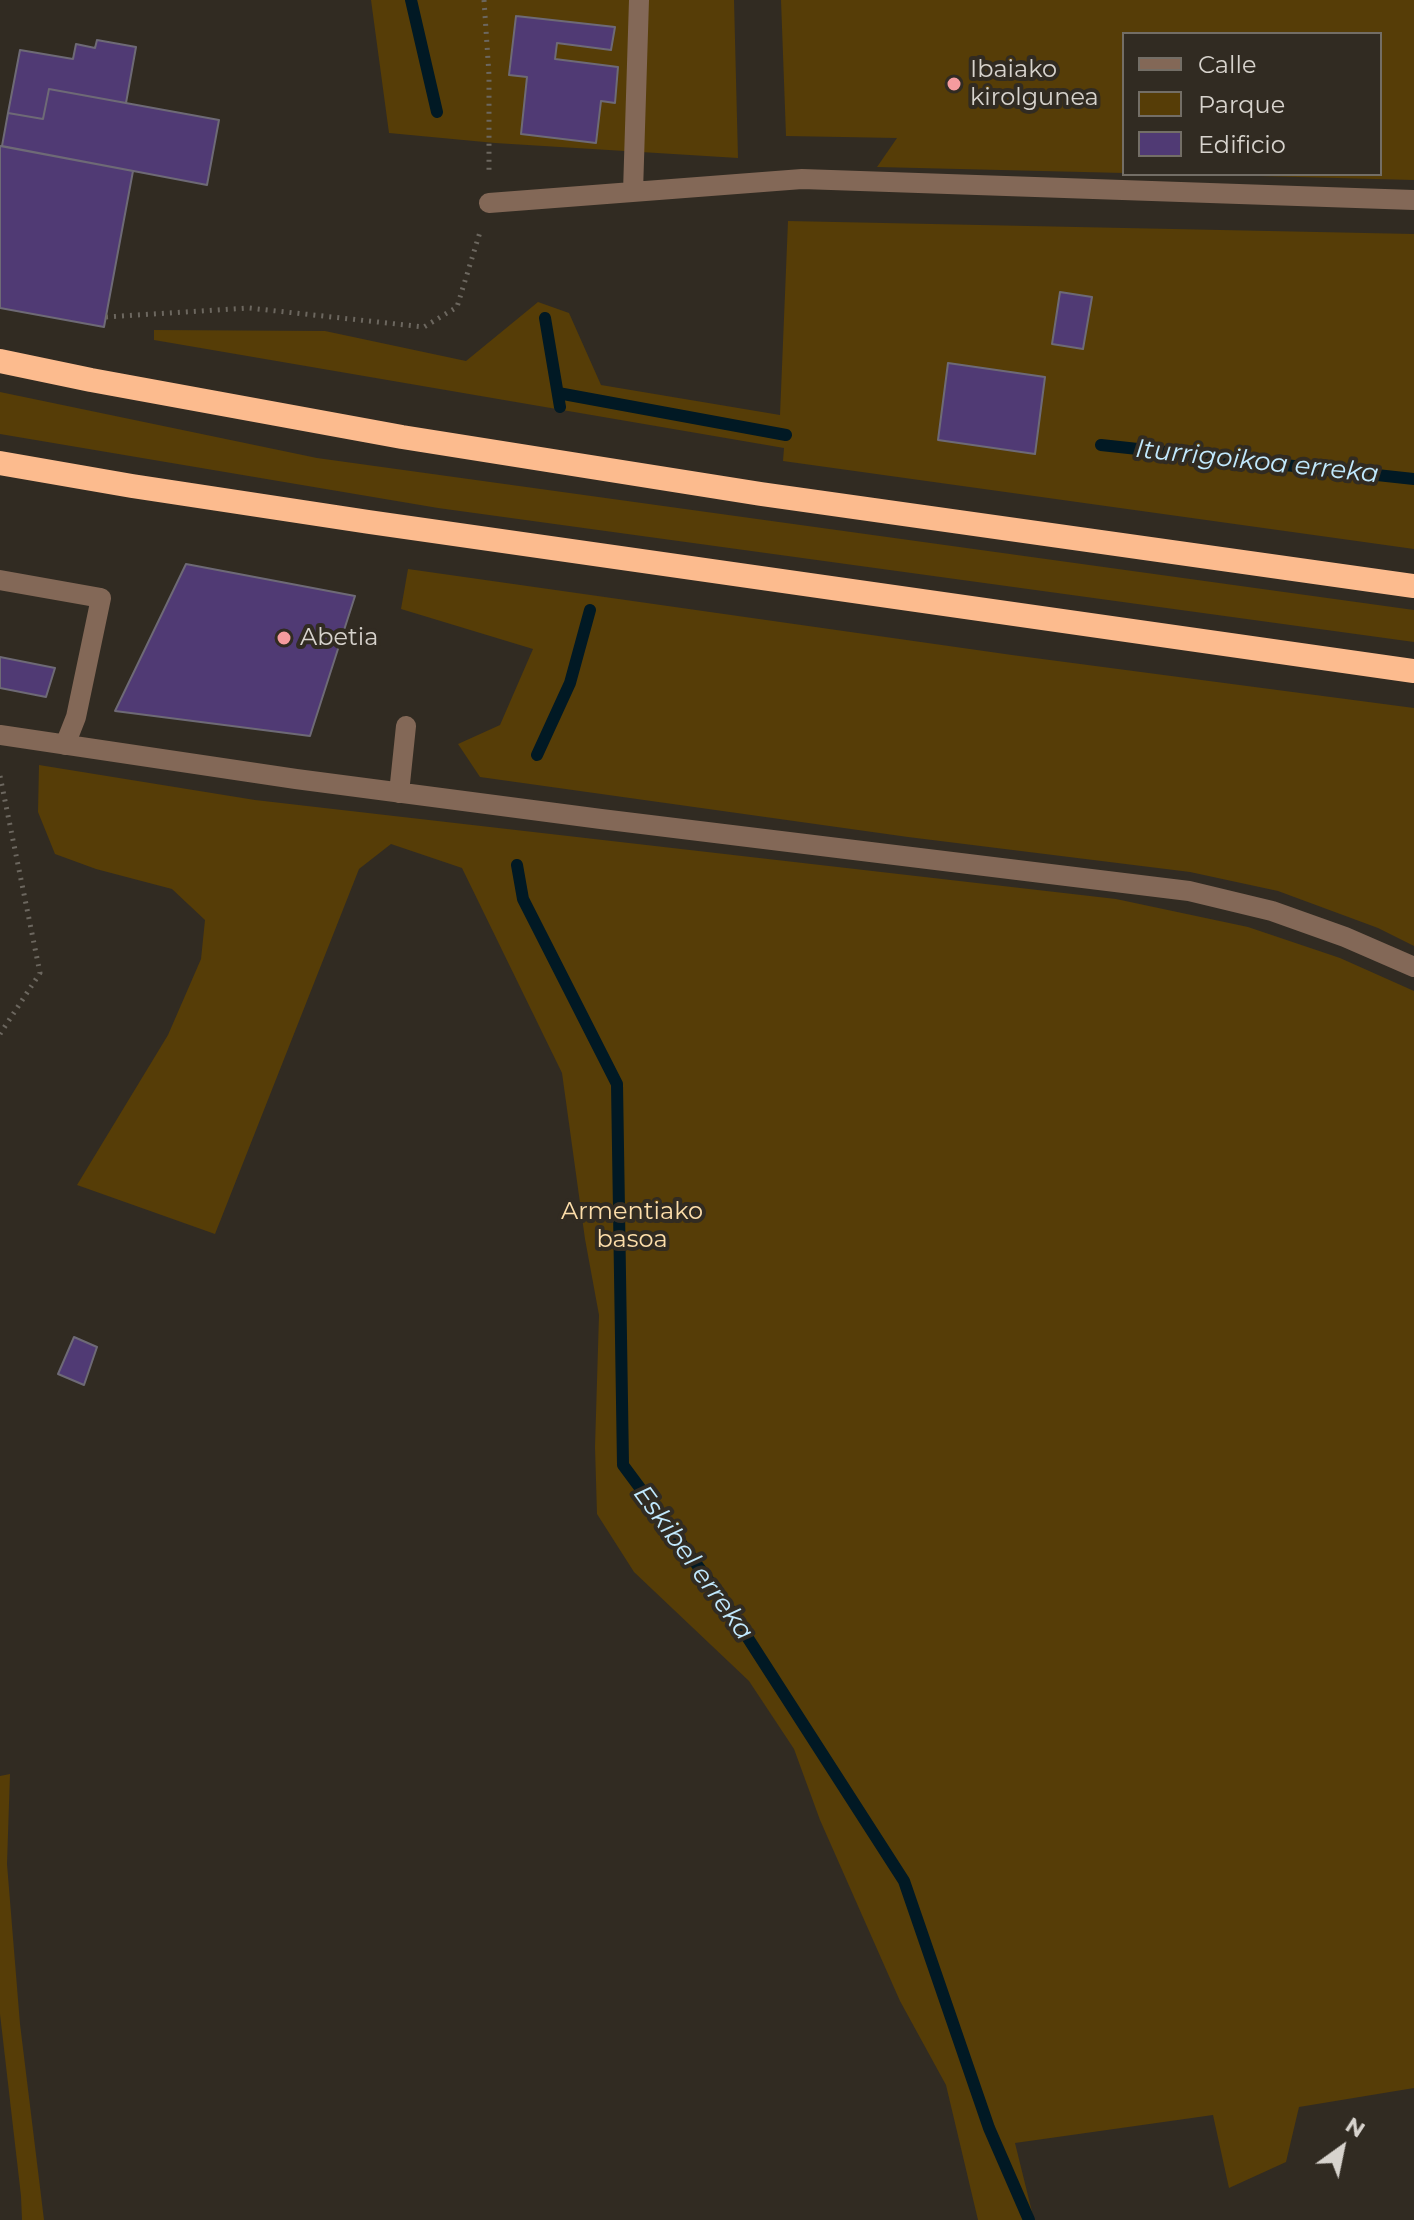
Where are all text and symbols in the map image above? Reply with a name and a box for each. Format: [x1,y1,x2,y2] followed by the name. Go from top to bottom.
[1122,32,1382,176] legend
[1198,50,1256,79] text: Calle
[970,56,1099,112] place label: Ibaiako kirolgunea
[945,75,963,93] marker: Ibaiako kirolgunea
[1198,90,1285,119] text: Parque
[1198,130,1286,159] text: Edificio
[1134,434,1380,490] water label: Iturrigoikoa erreka
[300,624,378,652] place label: Abetia
[275,629,293,647] marker: Abetia
[561,1198,703,1254] park label: Armentiako basoa
[626,1480,760,1646] water label: Eskibel erreka
[1302,2108,1382,2188] north arrow
[1341,2111,1370,2144] text: N

